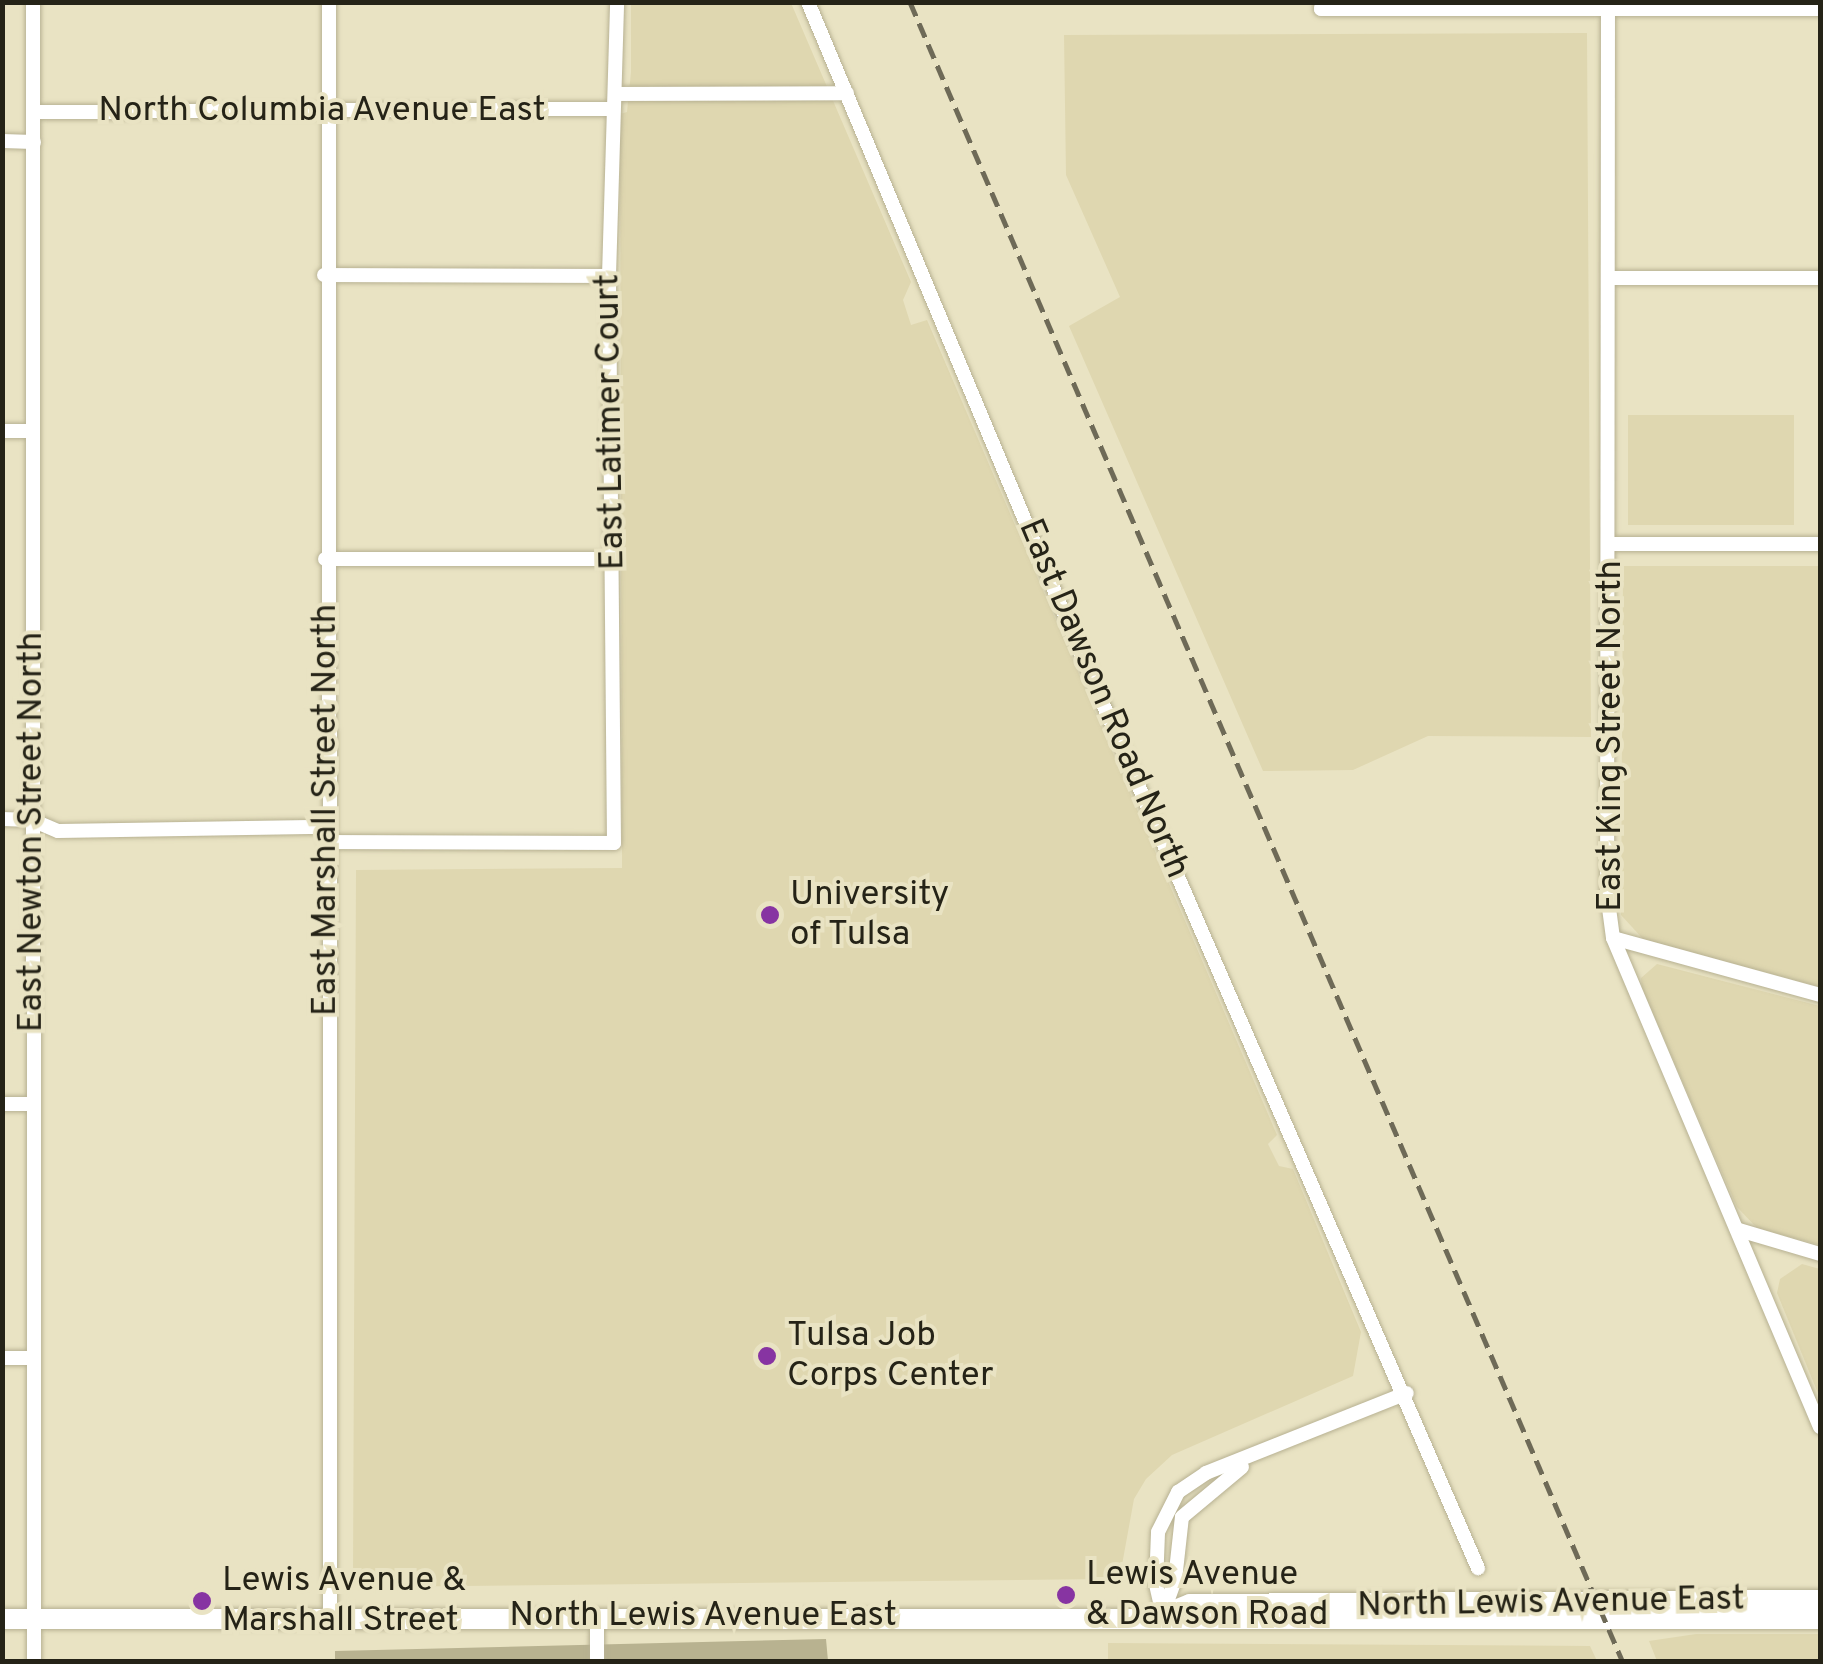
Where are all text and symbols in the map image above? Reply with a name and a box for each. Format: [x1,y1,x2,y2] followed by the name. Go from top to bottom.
[98,90,546,132] street label: North Columbia Avenue East
[587,273,635,571] street label: East Latimer Court
[1008,513,1198,885] street label: East Dawson Road North
[1590,560,1632,912] street label: East King Street North
[305,604,347,1016] street label: East Marshall Street North
[11,632,53,1032] street label: East Newton Street North
[790,874,949,956] place label: University of Tulsa
[759,904,781,926] marker: University of Tulsa
[787,1315,994,1397] place label: Tulsa Job Corps Center
[756,1345,778,1367] marker: Tulsa Job Corps Center
[1086,1554,1328,1636] place label: Lewis Avenue & Dawson Road
[222,1560,468,1642] place label: Lewis Avenue & Marshall Street
[1356,1579,1746,1627] street label: North Lewis Avenue East
[1055,1584,1077,1606] marker: Lewis Avenue & Dawson Road
[191,1590,213,1612] marker: Lewis Avenue & Marshall Street
[508,1595,898,1637] street label: North Lewis Avenue East

